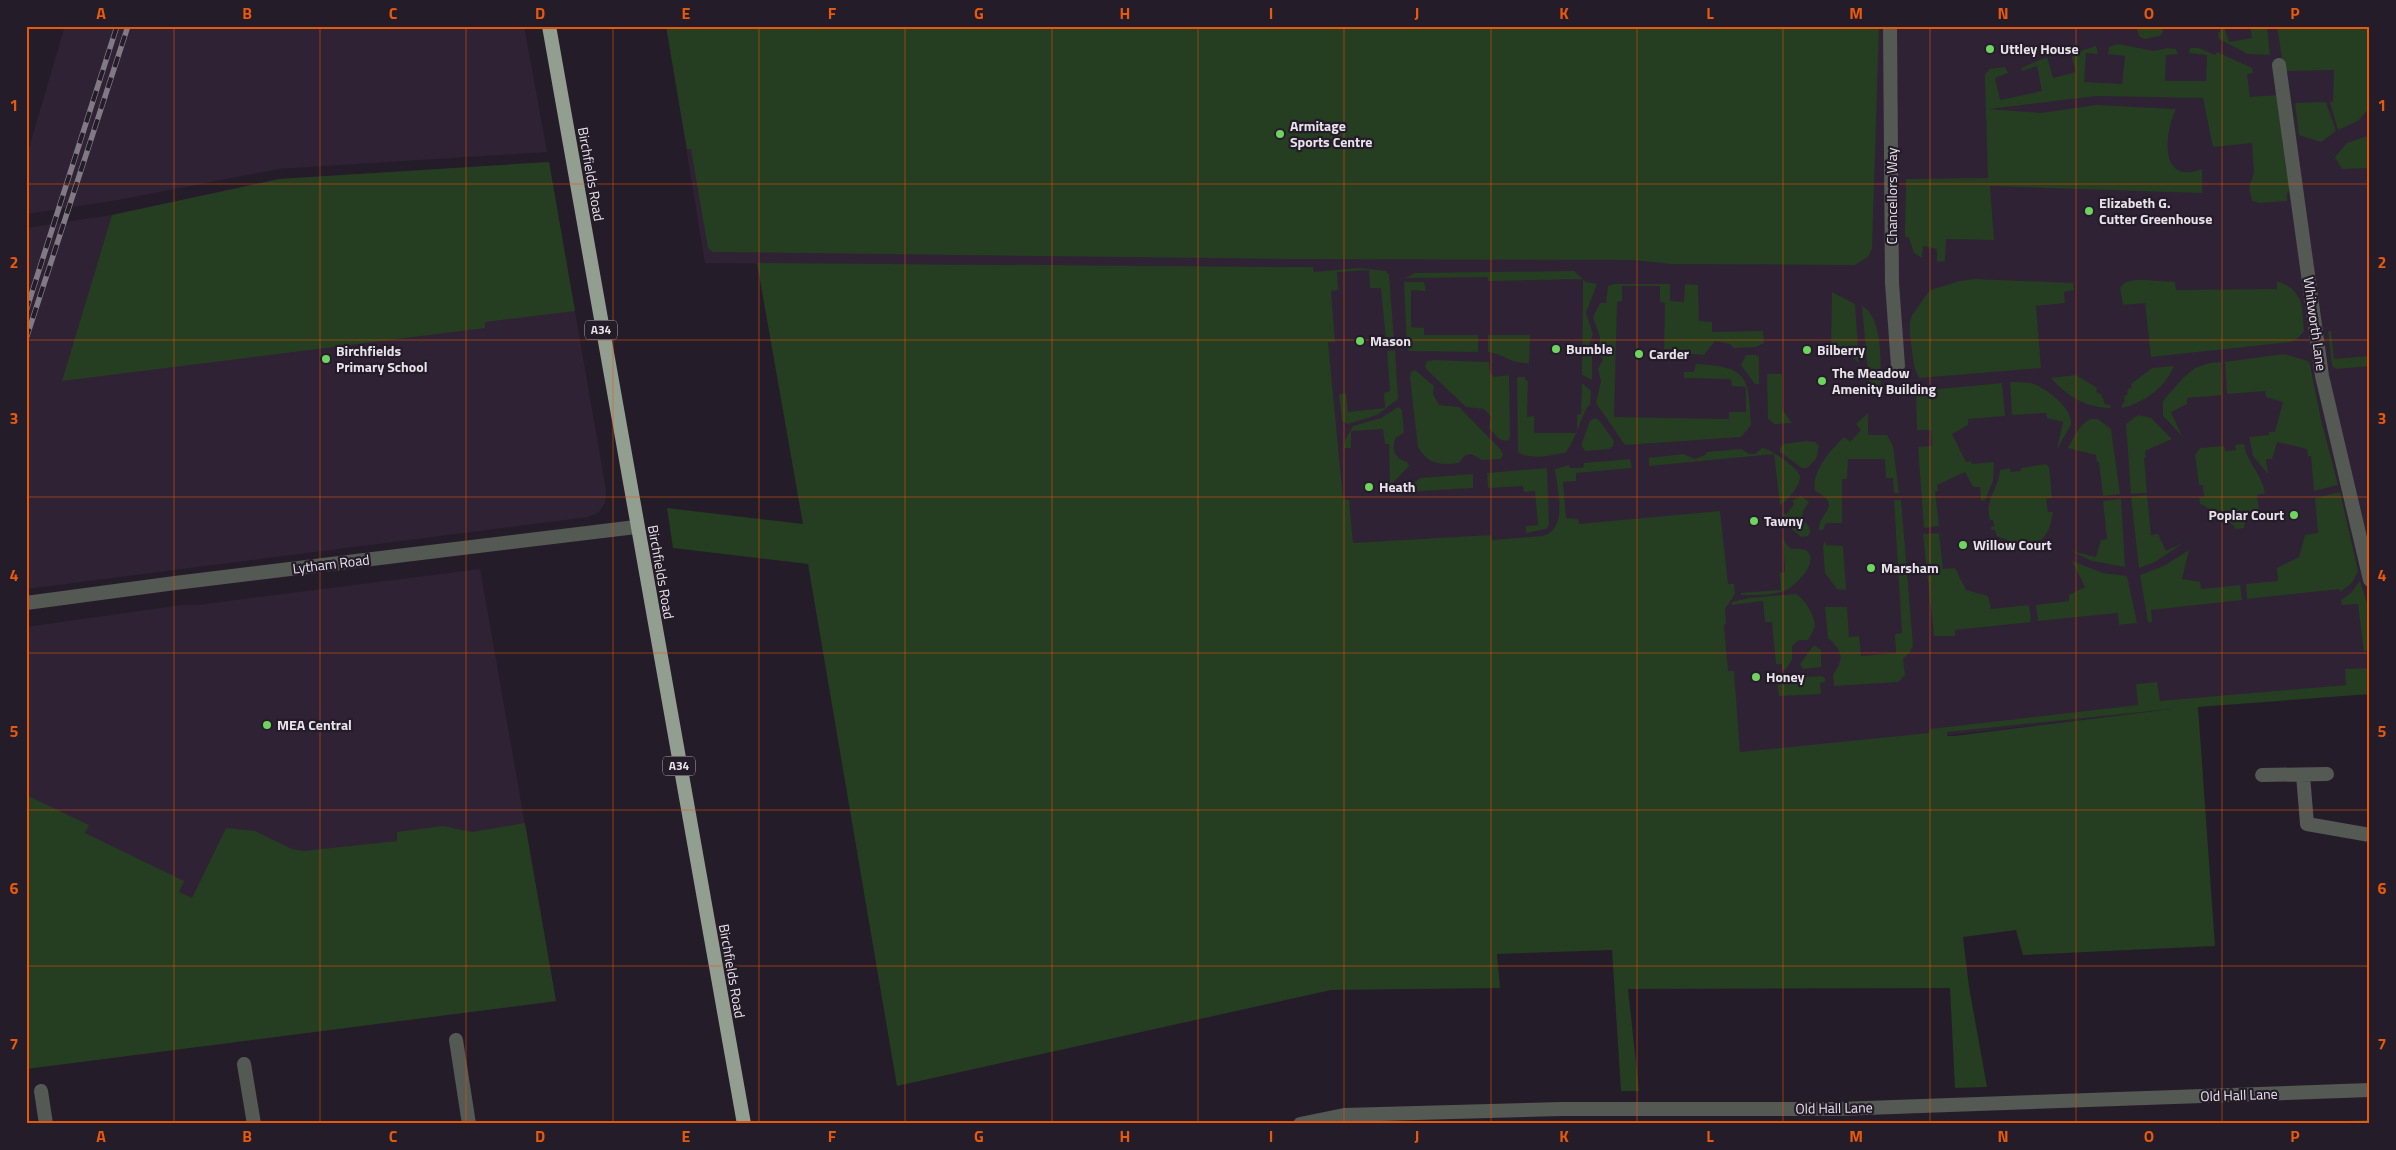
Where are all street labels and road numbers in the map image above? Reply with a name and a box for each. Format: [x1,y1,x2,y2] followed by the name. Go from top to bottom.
[573,125,610,223] street label: Birchfields Road
[1881,147,1902,244] street label: Chancellors Way
[2299,276,2332,372] street label: Whitworth Lane
[585,320,617,340] road number: A34
[643,523,680,621] street label: Birchfields Road
[291,548,371,579] street label: Lytham Road
[663,756,695,776] road number: A34
[714,922,751,1020] street label: Birchfields Road
[2200,1083,2278,1106] street label: Old Hall Lane
[1795,1096,1873,1119] street label: Old Hall Lane

